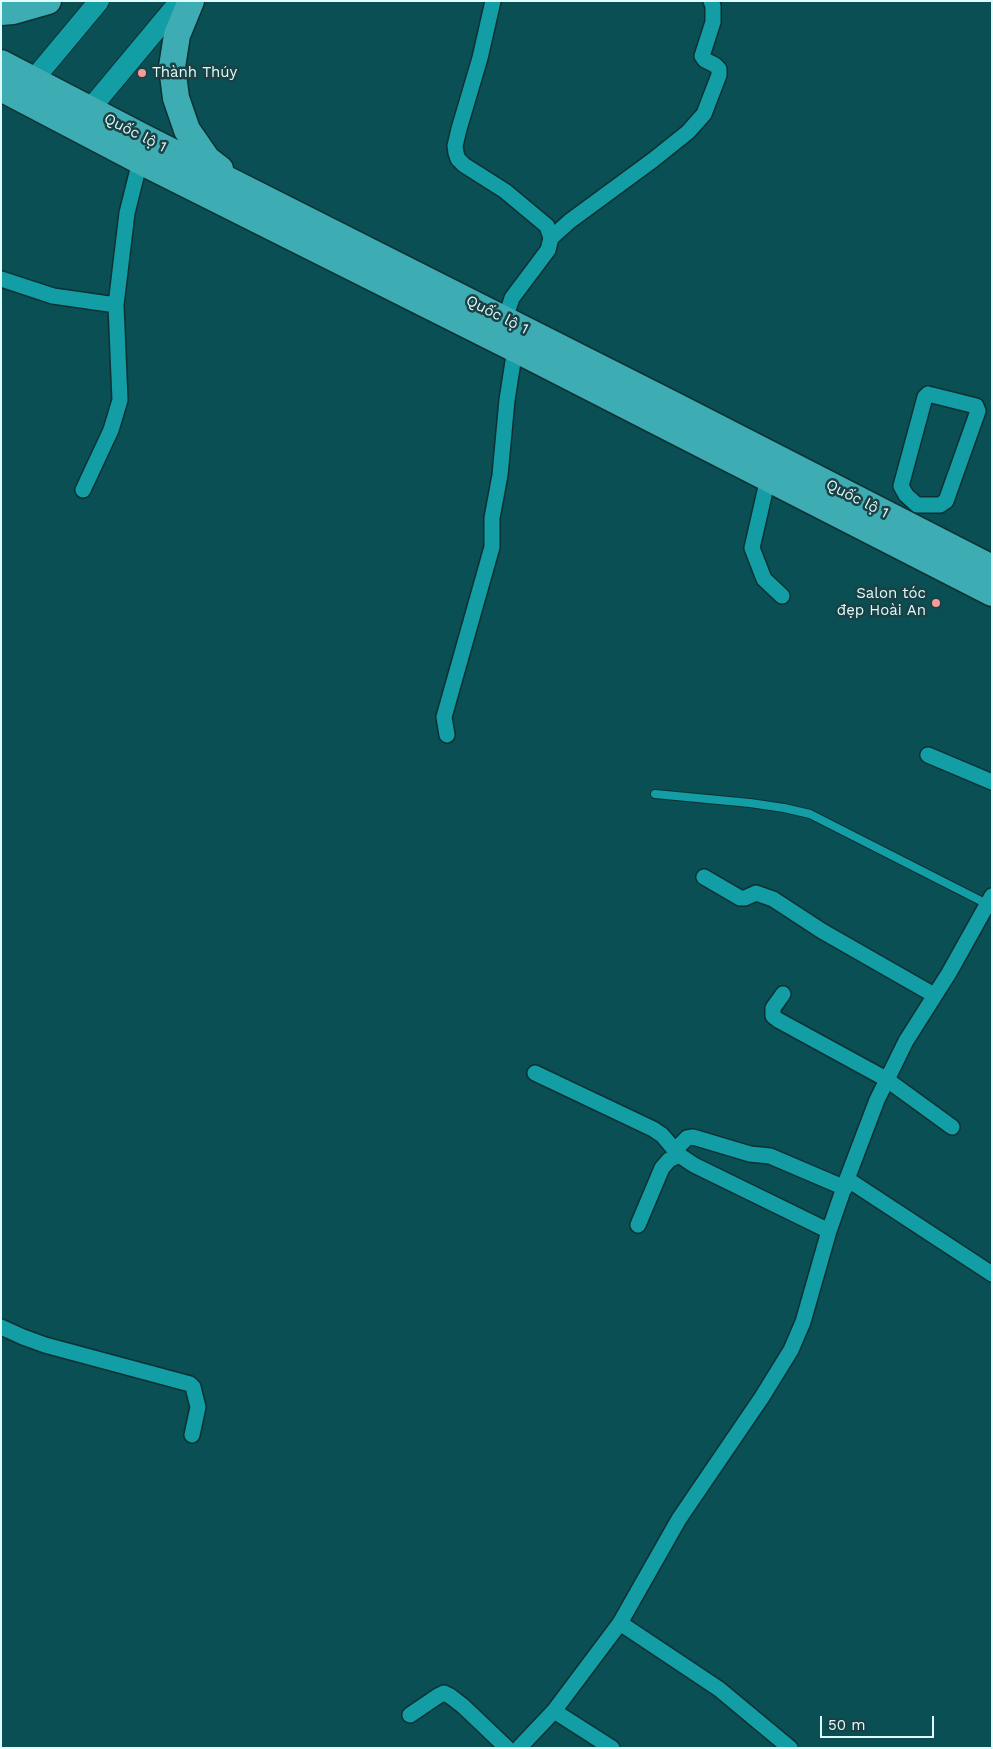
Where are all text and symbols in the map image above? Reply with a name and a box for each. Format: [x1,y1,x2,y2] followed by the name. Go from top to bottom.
[152,64,237,82] place label: Thành Thúy
[136,67,148,79] marker: Thành Thúy
[101,110,169,156] street label: Quốc lộ 1
[463,292,531,338] street label: Quốc lộ 1
[823,476,891,522] street label: Quốc lộ 1
[837,585,926,620] place label: Salon tóc đẹp Hoài An
[930,597,942,609] marker: Salon tóc đẹp Hoài An
[823,1706,937,1738] scale bar
[828,1716,865,1734] text: 50 m

